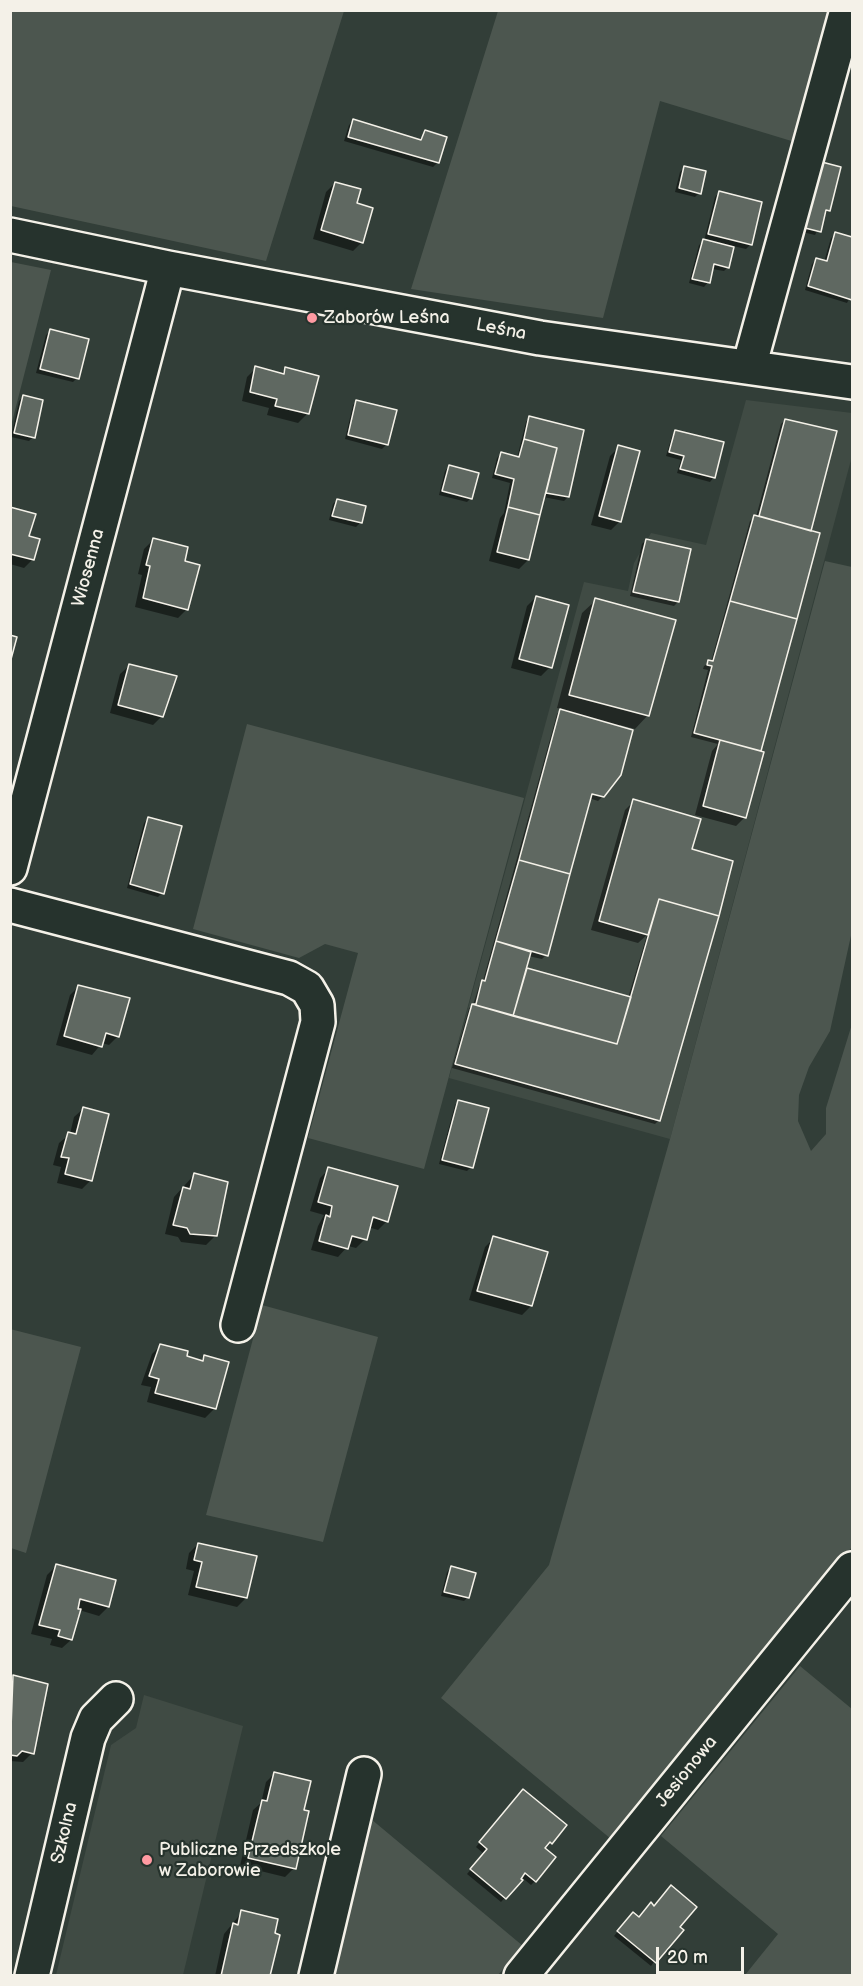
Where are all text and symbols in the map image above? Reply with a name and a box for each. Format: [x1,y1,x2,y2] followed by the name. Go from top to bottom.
[324,307,450,329] place label: Zaborów Leśna
[305,311,319,325] marker: Zaborów Leśna
[474,315,528,345] street label: Leśna
[68,527,110,609] street label: Wiosenna
[652,1732,722,1812] street label: Jesionowa
[47,1800,83,1866] street label: Szkolna
[159,1839,341,1882] place label: Publiczne Przedszkole w Zaborowie
[140,1853,154,1867] marker: Publiczne Przedszkole w Zaborowie
[659,1935,748,1973] scale bar
[667,1947,708,1968] text: 20 m

